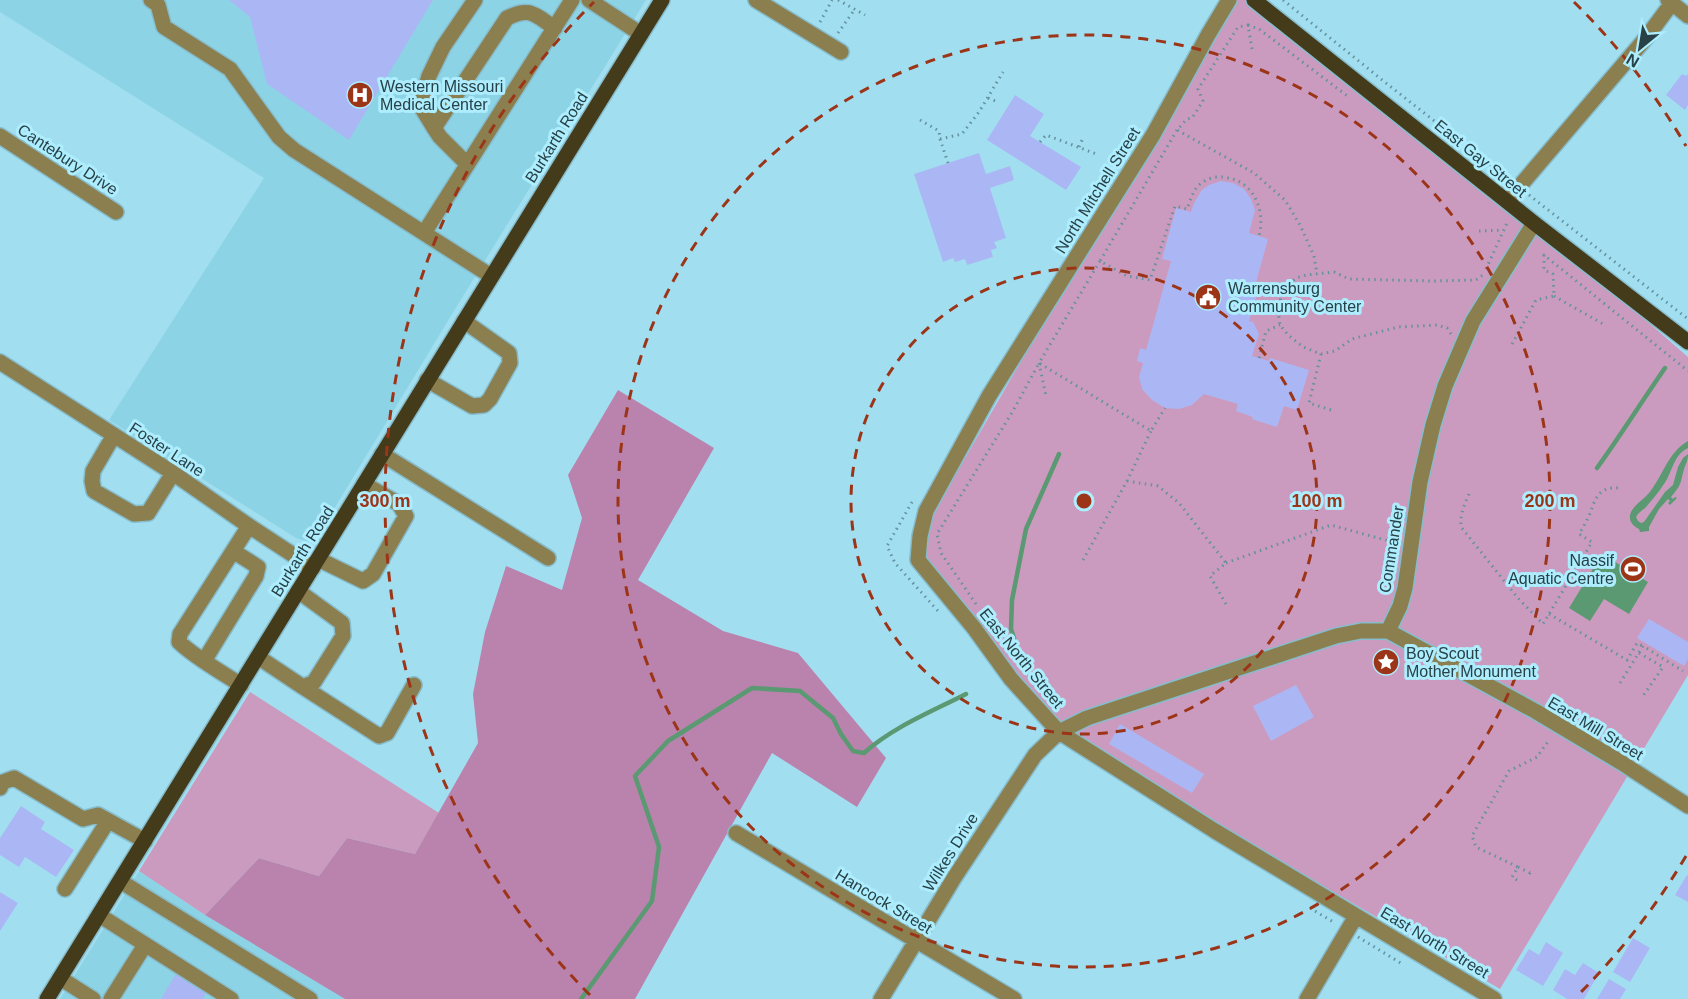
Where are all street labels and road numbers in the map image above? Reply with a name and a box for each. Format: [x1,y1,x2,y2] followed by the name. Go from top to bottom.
[522,89,591,186] street label: Burkarth Road
[1431,116,1530,201] street label: East Gay Street
[15,121,121,198] street label: Cantebury Drive
[1052,124,1143,256] street label: North Mitchell Street
[126,419,207,480] street label: Foster Lane
[268,503,337,600] street label: Burkarth Road
[1376,504,1407,594] street label: Commander
[976,605,1067,712] street label: East North Street
[1545,693,1647,764] street label: East Mill Street
[920,810,981,894] street label: Wilkes Drive
[832,866,935,937] street label: Hancock Street
[1378,904,1492,982] street label: East North Street

